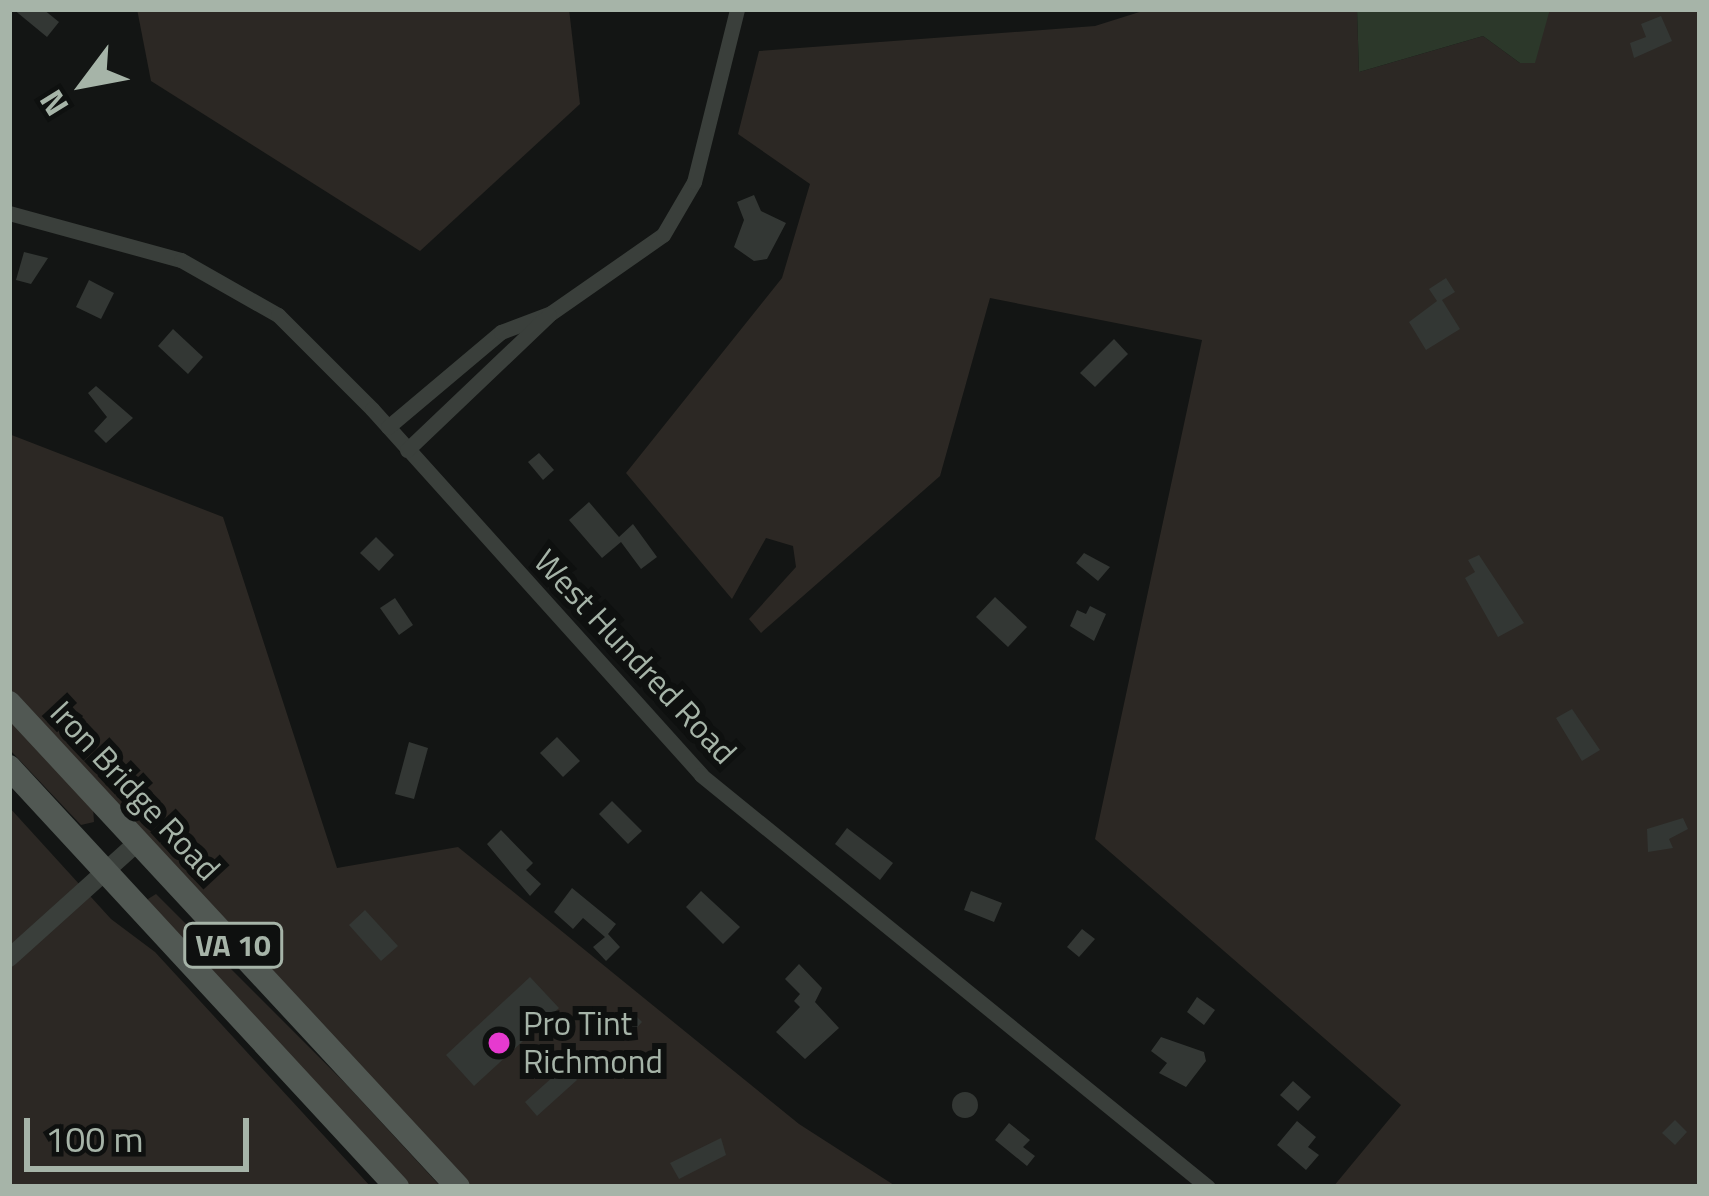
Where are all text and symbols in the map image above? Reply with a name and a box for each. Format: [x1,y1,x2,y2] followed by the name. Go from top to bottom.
[24,24,144,144] north arrow
[26,80,81,126] text: N
[526,542,744,772] street label: West Hundred Road
[42,693,228,889] street label: Iron Bridge Road
[182,921,284,969] road number: VA 10
[523,1004,663,1082] place label: Pro Tint Richmond
[486,1030,512,1056] marker: Pro Tint Richmond
[30,1094,255,1168] scale bar
[45,1111,144,1166] text: 100 m

